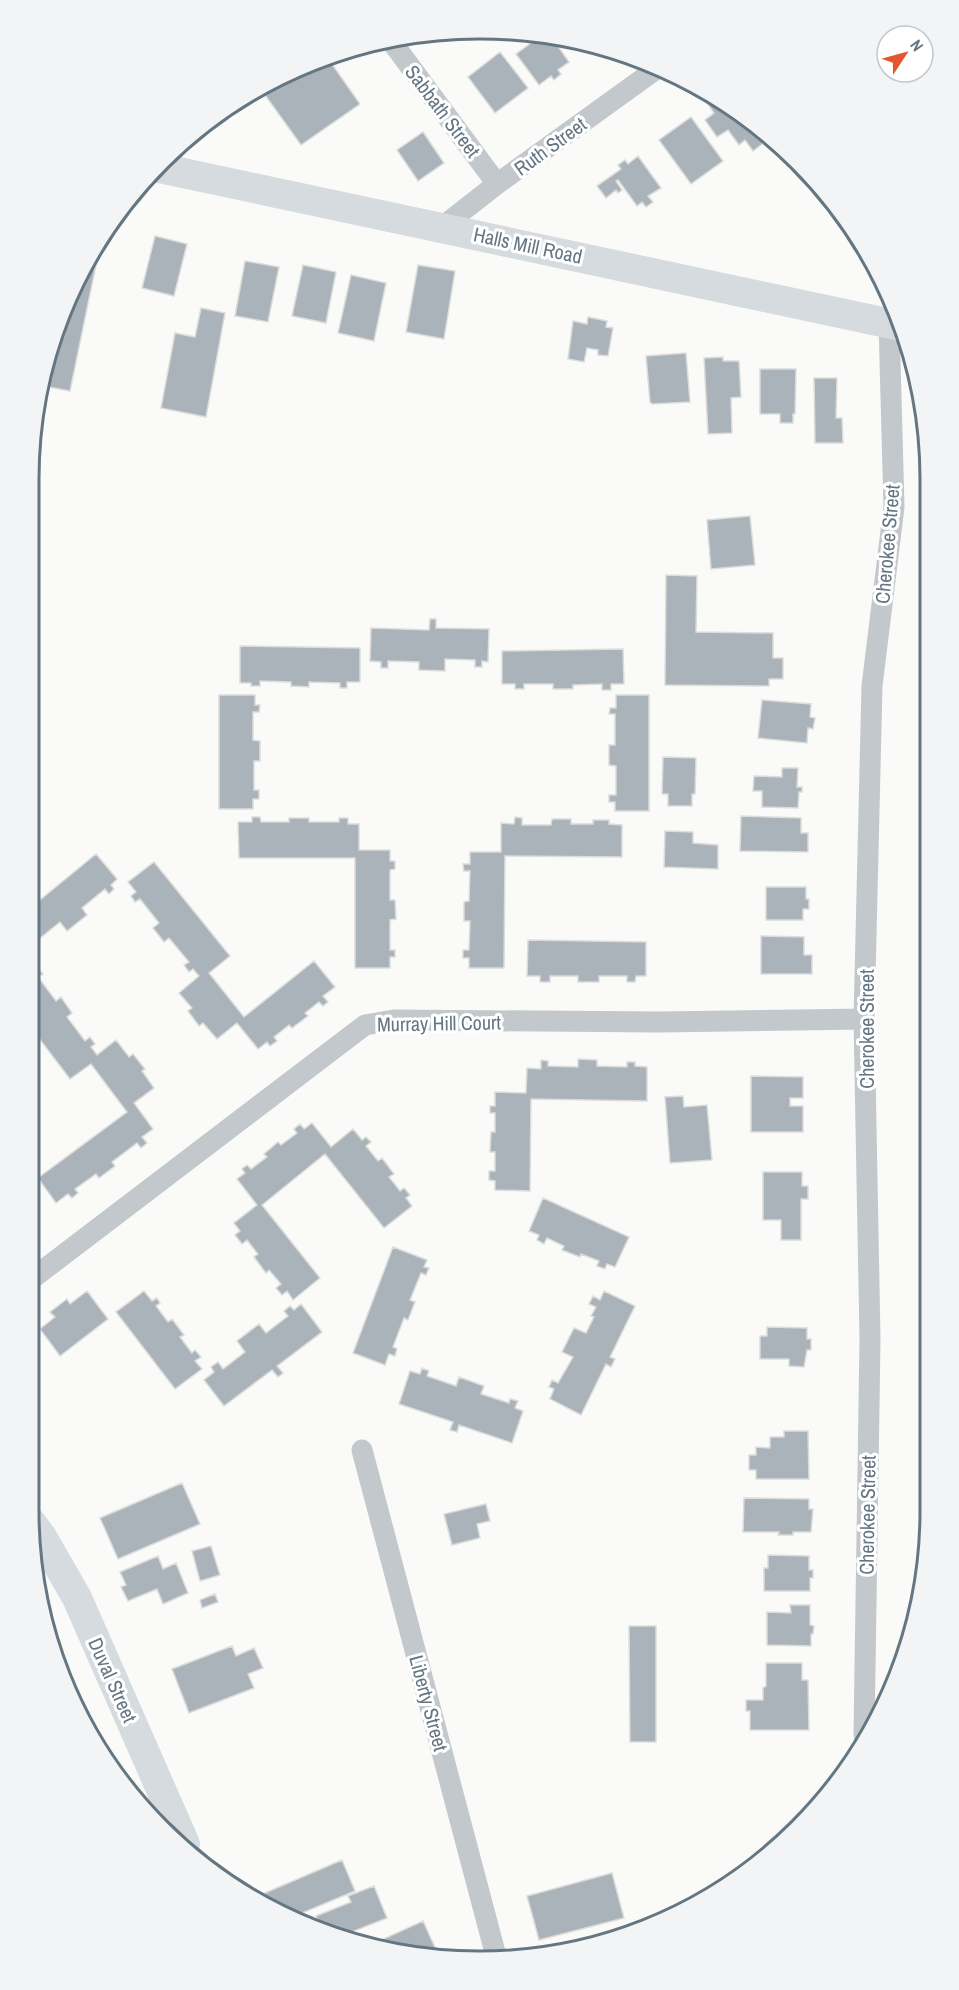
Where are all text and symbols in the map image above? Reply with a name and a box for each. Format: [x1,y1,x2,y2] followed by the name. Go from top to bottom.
[875,24,935,84] north arrow
[905,35,929,55] text: N
[399,59,487,163] street label: Sabbath Street
[509,110,592,181] street label: Ruth Street
[471,220,585,270] street label: Halls Mill Road
[868,483,906,605] street label: Cherokee Street
[853,969,880,1089] street label: Cherokee Street
[377,1008,502,1038] street label: Murray Hill Court
[852,1455,882,1575] street label: Cherokee Street
[82,1633,144,1727] street label: Duval Street
[403,1652,455,1754] street label: Liberty Street

